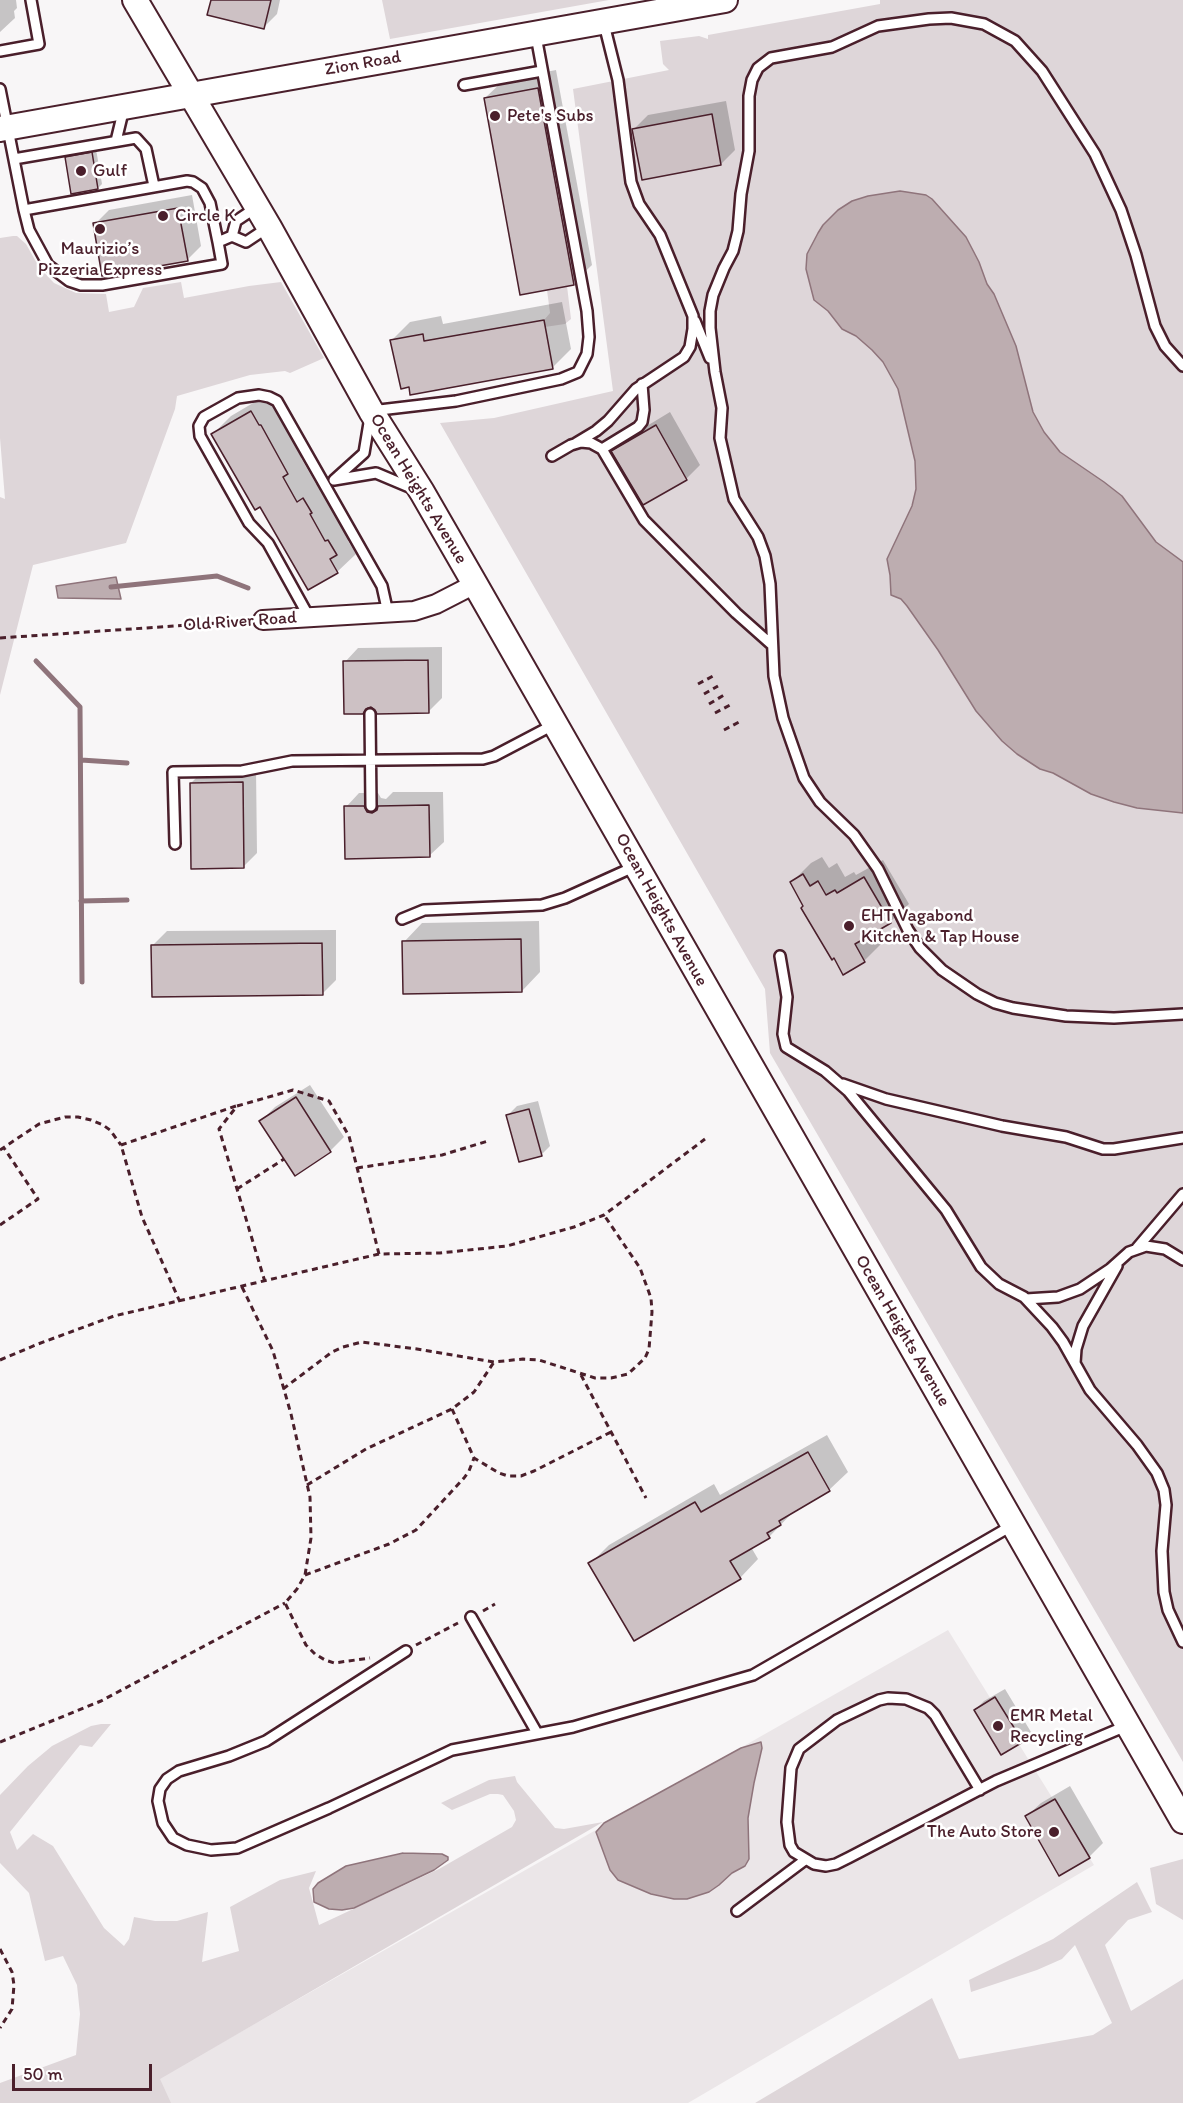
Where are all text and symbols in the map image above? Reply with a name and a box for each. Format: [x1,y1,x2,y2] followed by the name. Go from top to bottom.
[323,47,403,81] street label: Zion Road
[507,105,594,127] place label: Pete's Subs
[488,109,502,123] marker: Pete's Subs
[93,160,127,182] place label: Gulf
[74,164,88,178] marker: Gulf
[175,205,236,227] place label: Circle K
[156,209,170,223] marker: Circle K
[93,222,107,236] marker: Maurizio’s Pizzeria Express
[38,238,162,280] place label: Maurizio’s Pizzeria Express
[365,410,471,568] street label: Ocean Heights Avenue
[182,607,298,637] street label: Old River Road
[610,830,712,990] street label: Ocean Heights Avenue
[861,905,1020,948] place label: EHT Vagabond Kitchen & Tap House
[842,919,856,933] marker: EHT Vagabond Kitchen & Tap House
[850,1251,954,1411] street label: Ocean Heights Avenue
[1010,1705,1093,1748] place label: EMR Metal Recycling
[991,1719,1005,1733] marker: EMR Metal Recycling
[927,1821,1042,1843] place label: The Auto Store
[1047,1825,1061,1839] marker: The Auto Store
[15,2052,154,2090] scale bar
[23,2063,63,2085] text: 50 m

